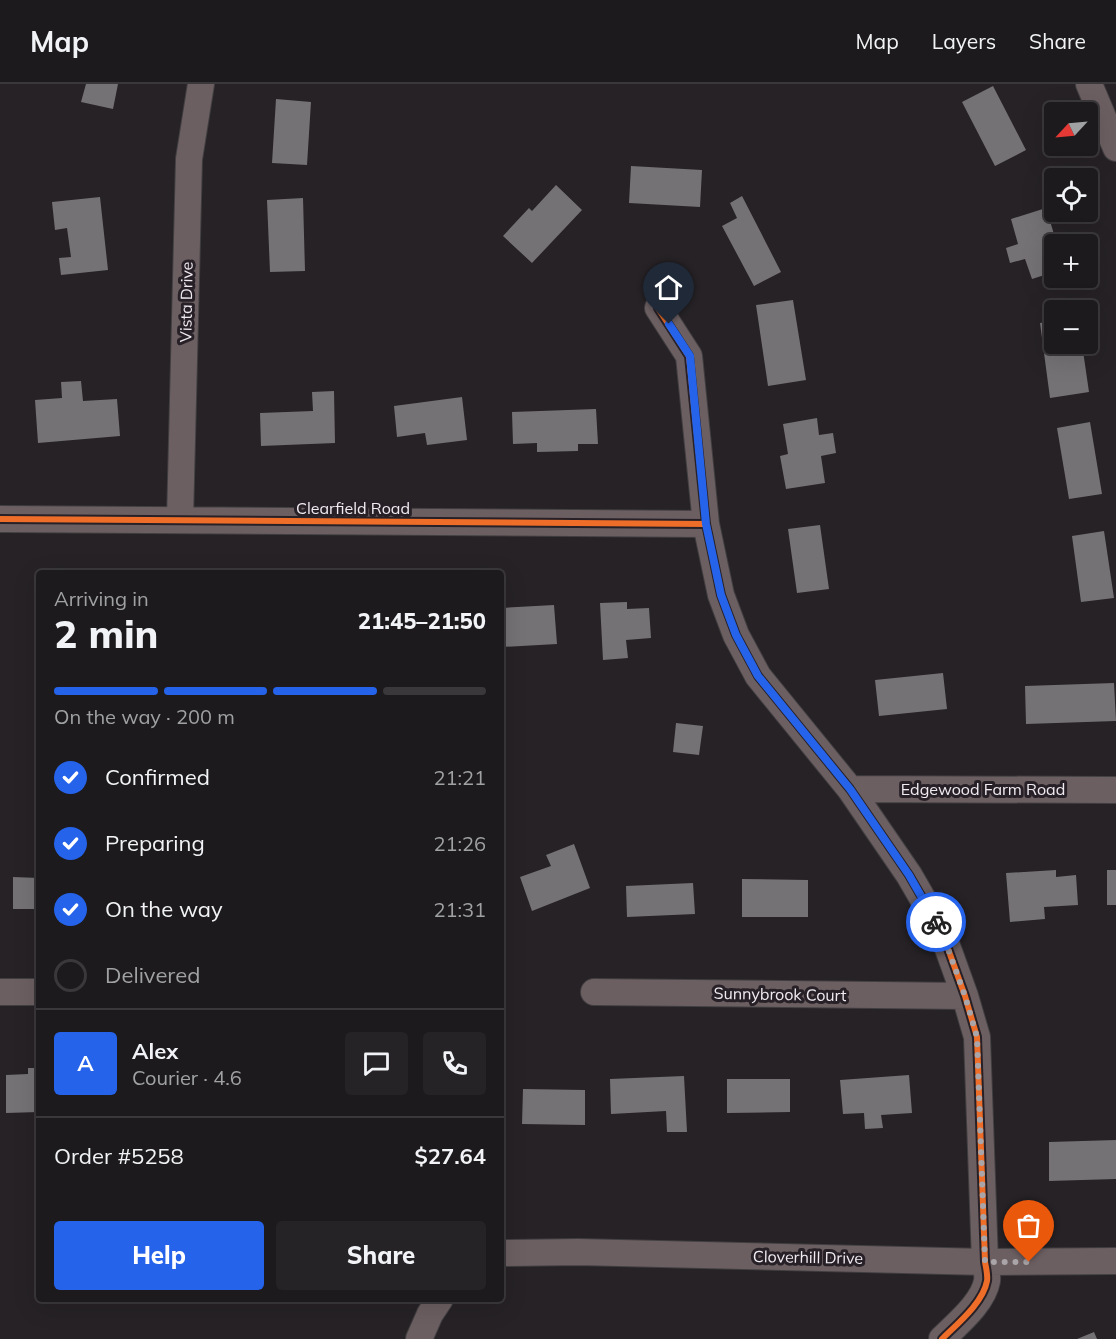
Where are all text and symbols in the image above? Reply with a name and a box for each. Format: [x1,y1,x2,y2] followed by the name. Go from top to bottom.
[30,24,89,59] text: Map
[856,28,899,54] text: Map
[932,28,996,54] text: Layers
[1029,28,1086,54] text: Share
[1044,102,1098,156] north arrow
[1044,102,1098,354] map controls
[1044,168,1098,222] button: locate
[1044,234,1098,288] button: +
[175,261,197,343] street label: Vista Drive
[643,262,694,324] pin
[652,271,685,304] icon: home
[1044,300,1098,354] button: −
[296,498,410,518] street label: Clearfield Road
[54,586,149,611] text: Arriving in
[358,607,486,635] text: 21:45–21:50
[54,609,159,658] text: 2 min
[54,704,235,729] text: On the way · 200 m
[54,761,87,794] icon: check
[105,763,210,791] text: Confirmed
[433,765,486,790] text: 21:21
[901,779,1065,799] street label: Edgewood Farm Road
[54,827,87,860] icon: check
[105,829,205,857] text: Preparing
[433,831,486,856] text: 21:26
[906,892,966,952] courier
[54,893,87,926] icon: check
[105,895,223,923] text: On the way
[433,897,486,922] text: 21:31
[920,906,953,939] icon: bike
[105,961,200,989] text: Delivered
[713,983,847,1005] street label: Sunnybrook Court
[345,1032,408,1095] button: chat
[423,1032,486,1095] button: phone
[132,1037,178,1065] text: Alex
[77,1049,94,1077] text: A
[132,1065,242,1090] text: Courier · 4.6
[54,1142,184,1170] text: Order #5258
[415,1142,486,1170] text: $27.64
[1003,1200,1054,1262] pin
[1012,1209,1045,1242] icon: bag
[54,1221,264,1290] button: Help
[276,1221,486,1290] button: Share
[753,1246,863,1268] street label: Cloverhill Drive

